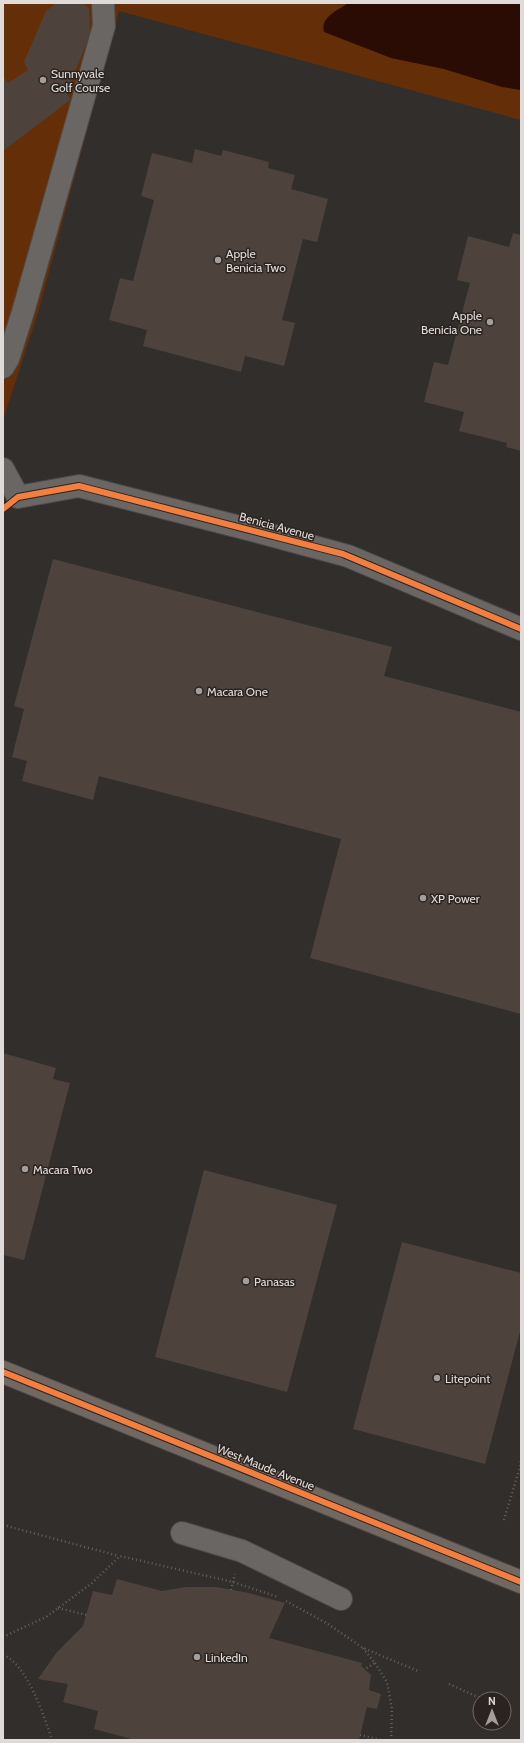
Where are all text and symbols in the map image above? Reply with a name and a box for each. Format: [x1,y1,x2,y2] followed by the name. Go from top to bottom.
[51,66,110,95] place label: Sunnyvale Golf Course
[38,75,48,85] marker: Sunnyvale Golf Course
[226,246,286,275] place label: Apple Benicia Two
[213,255,223,265] marker: Apple Benicia Two
[421,308,482,337] place label: Apple Benicia One
[485,317,495,327] marker: Apple Benicia One
[238,509,316,543] street label: Benicia Avenue
[207,684,268,699] place label: Macara One
[194,686,204,696] marker: Macara One
[431,891,480,906] place label: XP Power
[418,893,428,903] marker: XP Power
[33,1162,93,1177] place label: Macara Two
[20,1164,30,1174] marker: Macara Two
[254,1274,295,1289] place label: Panasas
[241,1276,251,1286] marker: Panasas
[445,1371,490,1386] place label: Litepoint
[432,1373,442,1383] marker: Litepoint
[215,1441,317,1493] street label: West Maude Avenue
[205,1650,248,1665] place label: LinkedIn
[192,1652,202,1662] marker: LinkedIn
[472,1691,512,1731] north arrow
[488,1694,496,1708] text: N

